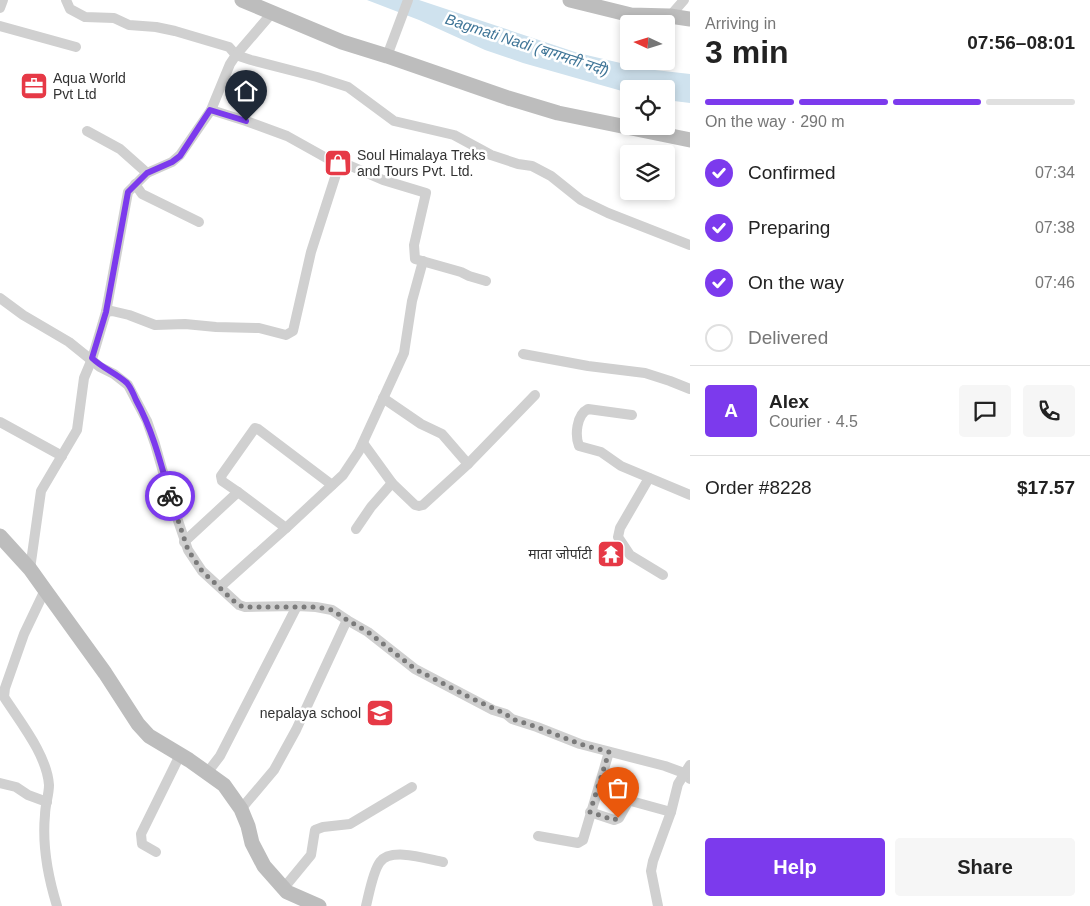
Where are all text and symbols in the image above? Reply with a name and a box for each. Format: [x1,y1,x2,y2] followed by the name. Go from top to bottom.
[443,10,611,79] water label: Bagmati Nadi (बागमती नदी)
[620,15,675,70] north arrow
[620,15,675,200] map controls
[705,15,776,32] text: Arriving in
[967,32,1075,53] text: 07:56–08:01
[705,34,789,70] text: 3 min
[53,70,126,102] place label: Aqua World Pvt Ltd
[225,70,267,121] pin
[19,71,49,101] office icon: Aqua World Pvt Ltd
[232,77,260,105] icon: home
[620,80,675,135] button: locate
[705,113,845,130] text: On the way · 290 m
[620,145,675,200] button: layers
[357,147,485,179] place label: Soul Himalaya Treks and Tours Pvt. Ltd.
[323,148,353,178] shop icon: Soul Himalaya Treks and Tours Pvt. Ltd.
[705,159,733,187] icon: check
[748,162,836,183] text: Confirmed
[1035,164,1075,181] text: 07:34
[705,214,733,242] icon: check
[748,217,830,238] text: Preparing
[1035,219,1075,236] text: 07:38
[705,269,733,297] icon: check
[748,272,844,293] text: On the way
[1035,274,1075,291] text: 07:46
[748,327,828,348] text: Delivered
[959,385,1011,437] button: chat
[1023,385,1075,437] button: phone
[769,391,809,412] text: Alex
[724,400,738,421] text: A
[769,413,858,430] text: Courier · 4.5
[145,471,195,521] courier
[705,477,812,498] text: Order #8228
[1017,477,1075,498] text: $17.57
[156,482,184,510] icon: bike
[596,539,626,569] temple icon: माता जोर्पाटी
[528,546,592,562] place label: माता जोर्पाटी
[365,698,395,728] school or university icon: nepalaya school
[260,705,361,721] place label: nepalaya school
[597,767,639,818] pin
[604,774,632,802] icon: bag
[705,838,885,896] button: Help
[895,838,1075,896] button: Share

